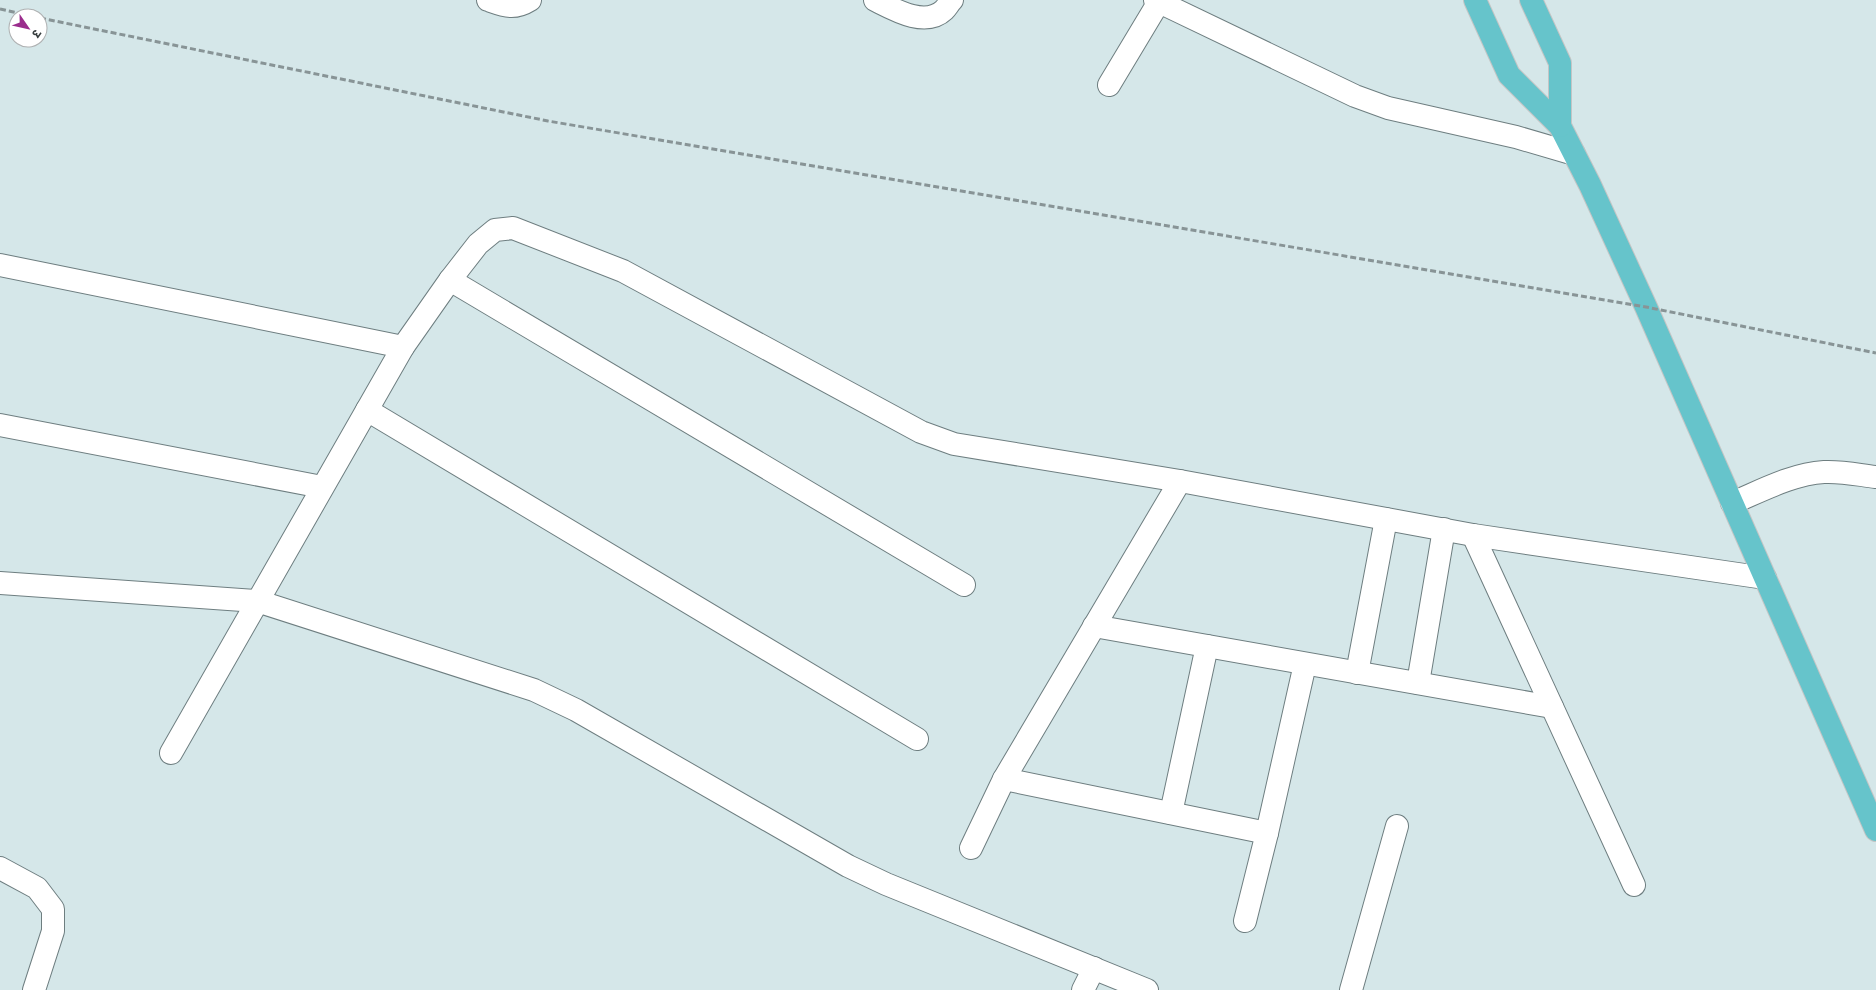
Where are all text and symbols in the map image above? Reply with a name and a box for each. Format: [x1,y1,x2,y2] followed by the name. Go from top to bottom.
[8,8,48,48] north arrow
[27,26,45,41] text: उ

